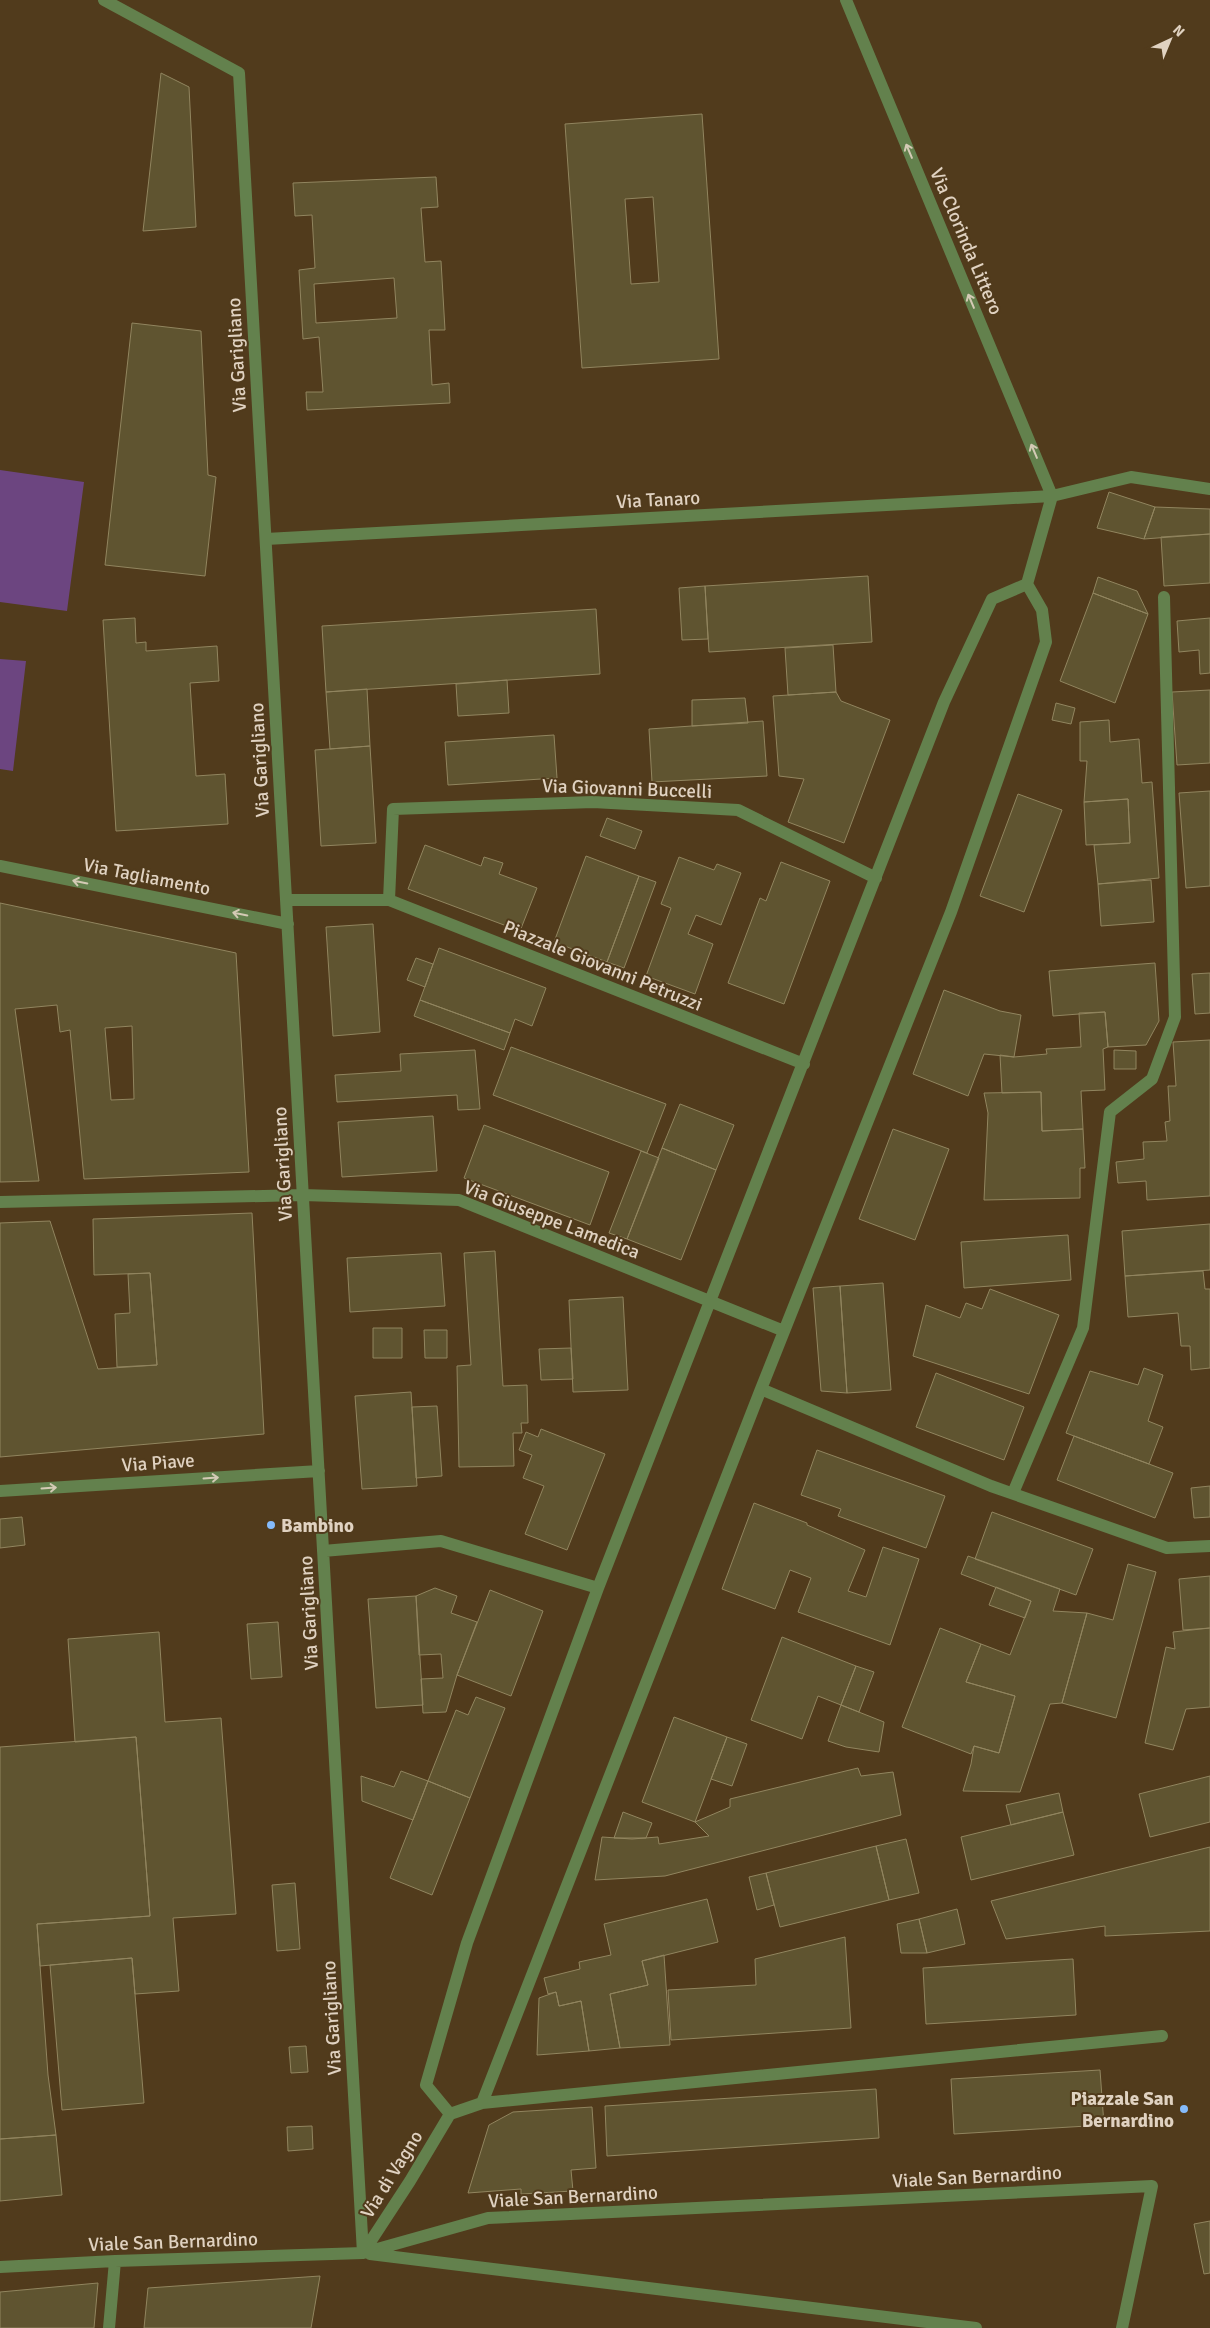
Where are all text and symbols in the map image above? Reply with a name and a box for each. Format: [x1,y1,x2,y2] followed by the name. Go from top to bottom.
[1145,15,1195,65] north arrow
[1169,22,1188,41] text: N
[904,144,914,159] one-way arrow
[924,164,1008,318] street label: Via Clorinda Littero
[966,294,976,309] one-way arrow
[222,297,252,413] street label: Via Garigliano
[1028,444,1037,459] one-way arrow
[615,486,701,514] street label: Via Tanaro
[245,702,275,818] street label: Via Garigliano
[541,774,712,804] street label: Via Giovanni Buccelli
[81,853,213,901] street label: Via Tagliamento
[73,877,89,886] one-way arrow
[232,909,248,918] one-way arrow
[500,915,706,1017] street label: Piazzale Giovanni Petruzzi
[268,1106,298,1222] street label: Via Garigliano
[460,1175,643,1265] street label: Via Giuseppe Lamedica
[121,1448,195,1478] street label: Via Piave
[203,1473,219,1482] one-way arrow
[40,1484,56,1493] one-way arrow
[281,1514,354,1538] place label: Bambino
[265,1519,277,1531] marker: Bambino
[294,1555,324,1671] street label: Via Garigliano
[317,1960,347,2076] street label: Via Garigliano
[1070,2087,1174,2133] place label: Piazzale San Bernardino
[1178,2103,1190,2115] marker: Piazzale San Bernardino
[355,2126,428,2223] street label: Via di Vagno
[892,2161,1063,2193] street label: Viale San Bernardino
[488,2181,659,2213] street label: Viale San Bernardino
[88,2227,258,2257] street label: Viale San Bernardino

